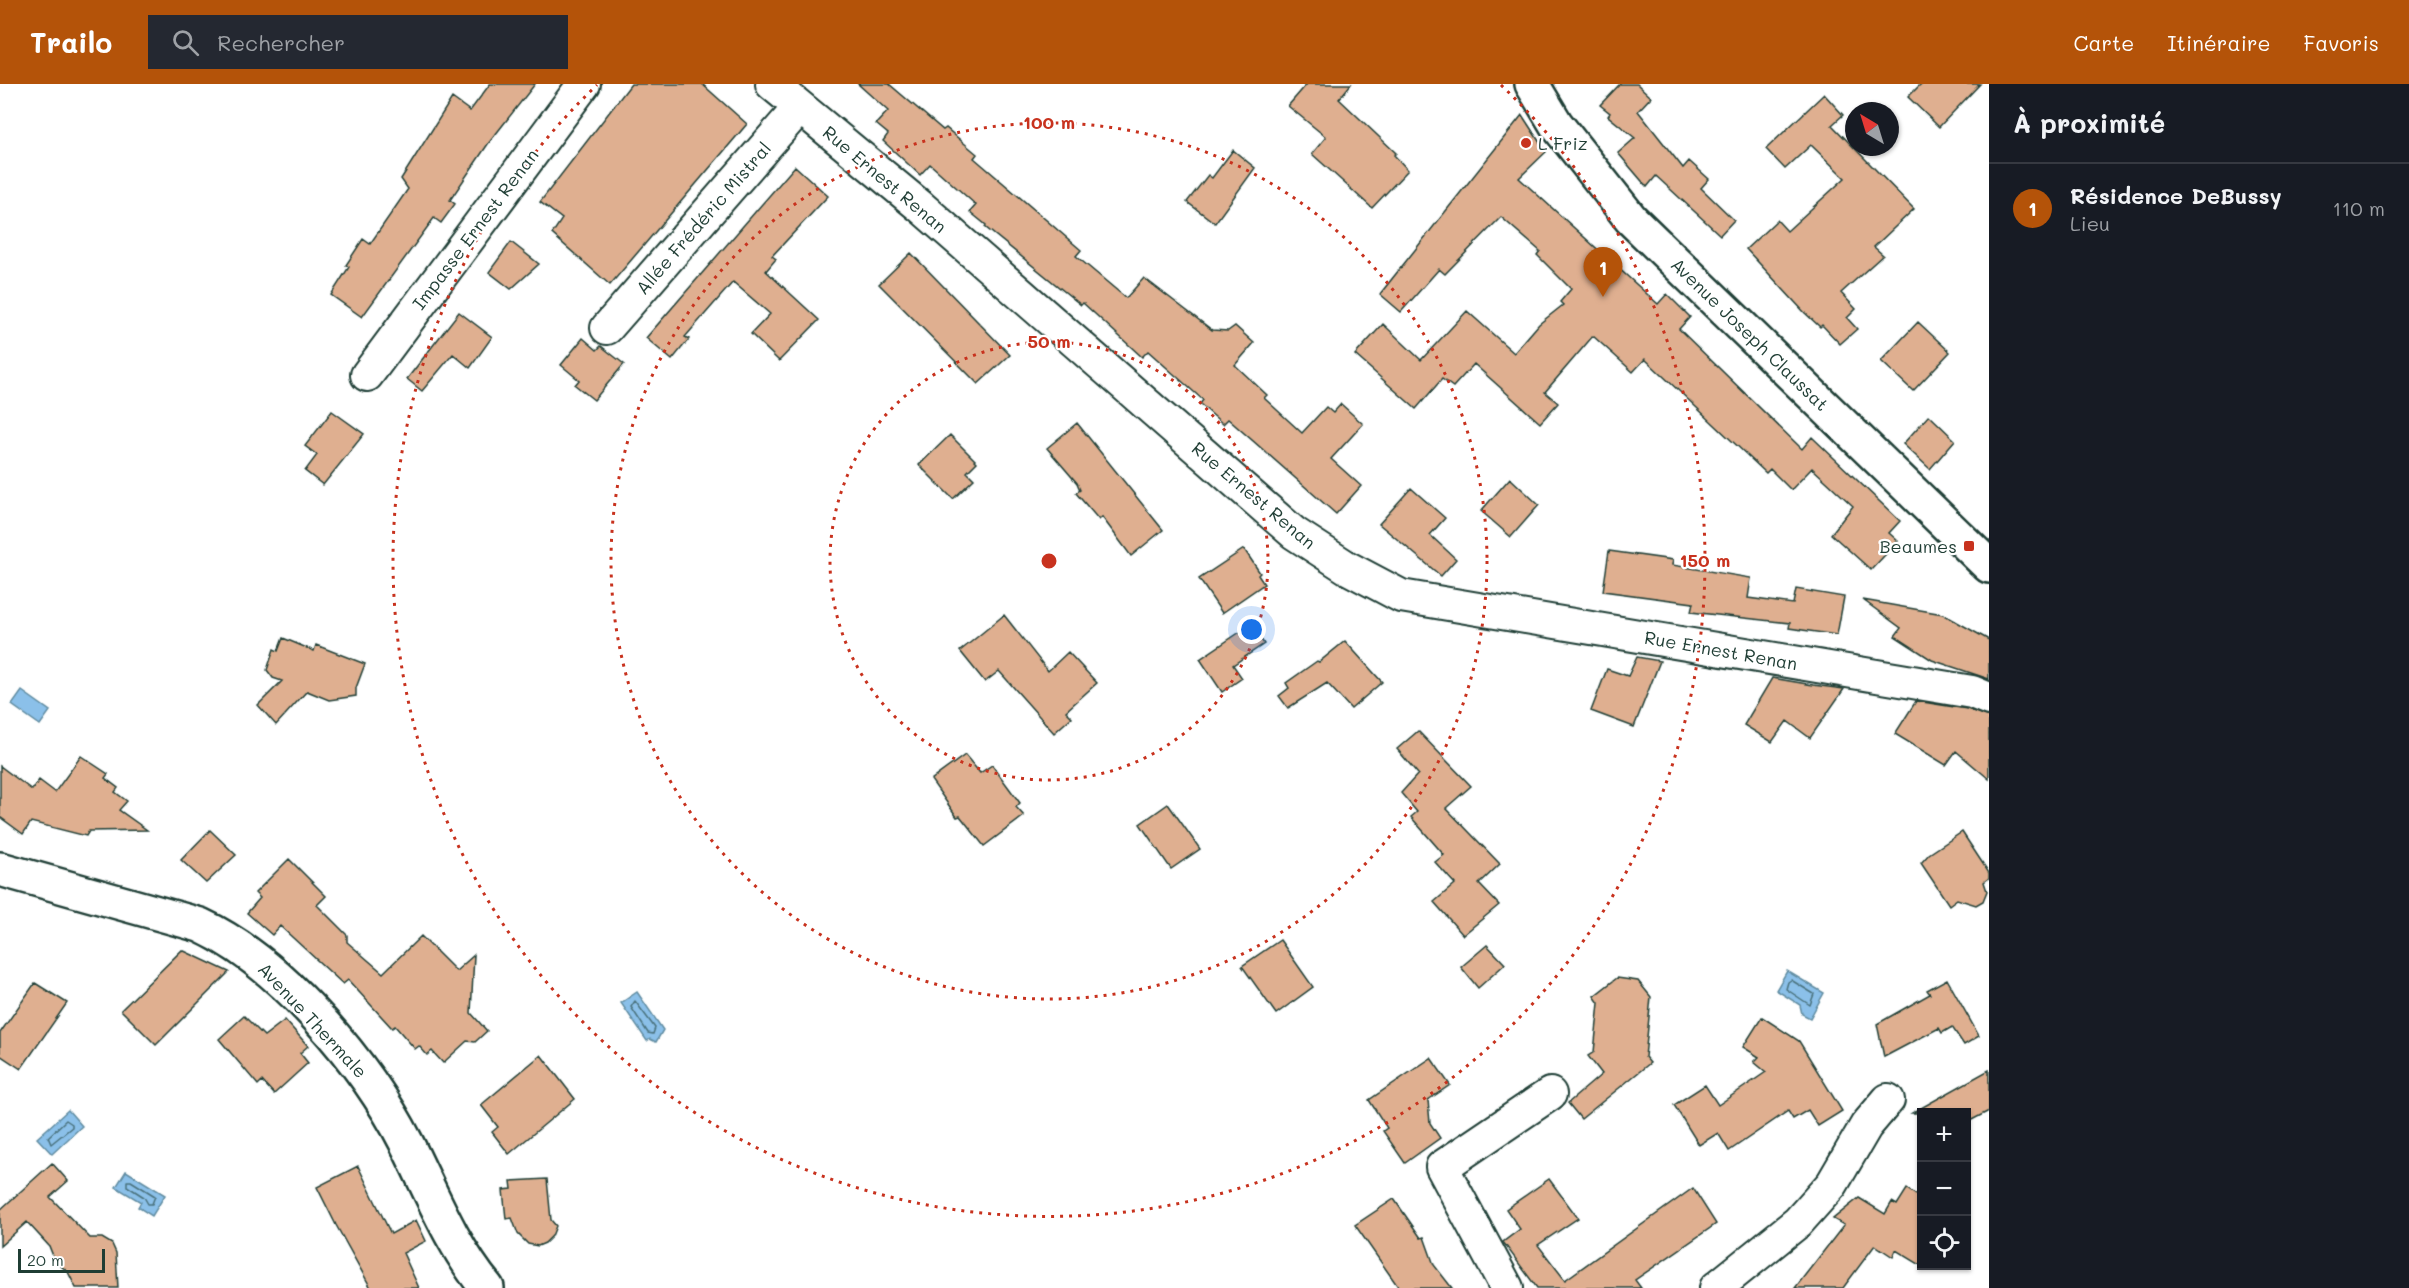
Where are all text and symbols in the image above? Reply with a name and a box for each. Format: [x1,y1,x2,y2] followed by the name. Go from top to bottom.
[148,15,568,69] search box
[30,24,112,60] text: Trailo
[169,26,202,59] icon: search
[217,28,345,57] text: Rechercher
[2073,29,2134,56] text: Carte
[2167,29,2270,56] text: Itinéraire
[2303,29,2379,56] text: Favoris
[1845,102,1899,156] north arrow
[2013,106,2165,140] text: À proximité
[1023,110,1075,134] text: 100 m
[818,120,952,238] street label: Rue Ernest Renan
[1538,131,1588,155] place label: L Friz
[1519,136,1533,150] marker: L Friz
[630,137,776,299] street label: Allée Frédéric Mistral
[407,144,543,314] street label: Impasse Ernest Renan
[2070,181,2282,210] text: Résidence DeBussy
[2028,195,2037,221] text: 1
[2332,195,2385,221] text: 110 m
[2070,210,2110,236] text: Lieu
[1584,248,1622,297] pin: 1
[1666,252,1834,416] street label: Avenue Joseph Claussat
[1028,329,1070,353] text: 50 m
[1187,436,1321,554] street label: Rue Ernest Renan
[1879,534,1957,558] place label: Beaumes
[1962,539,1976,553] marker: Beaumes
[1680,548,1730,572] text: 150 m
[1039,551,1059,571] centre of rings
[1237,615,1266,644] your location
[1643,625,1799,675] street label: Rue Ernest Renan
[253,957,373,1083] street label: Avenue Thermale
[1917,1108,1971,1270] map controls
[1917,1108,1971,1162] button: +
[1917,1162,1971,1216] button: −
[1917,1216,1971,1270] button: locate
[18,1246,105,1274] scale bar
[27,1249,64,1270] text: 20 m

